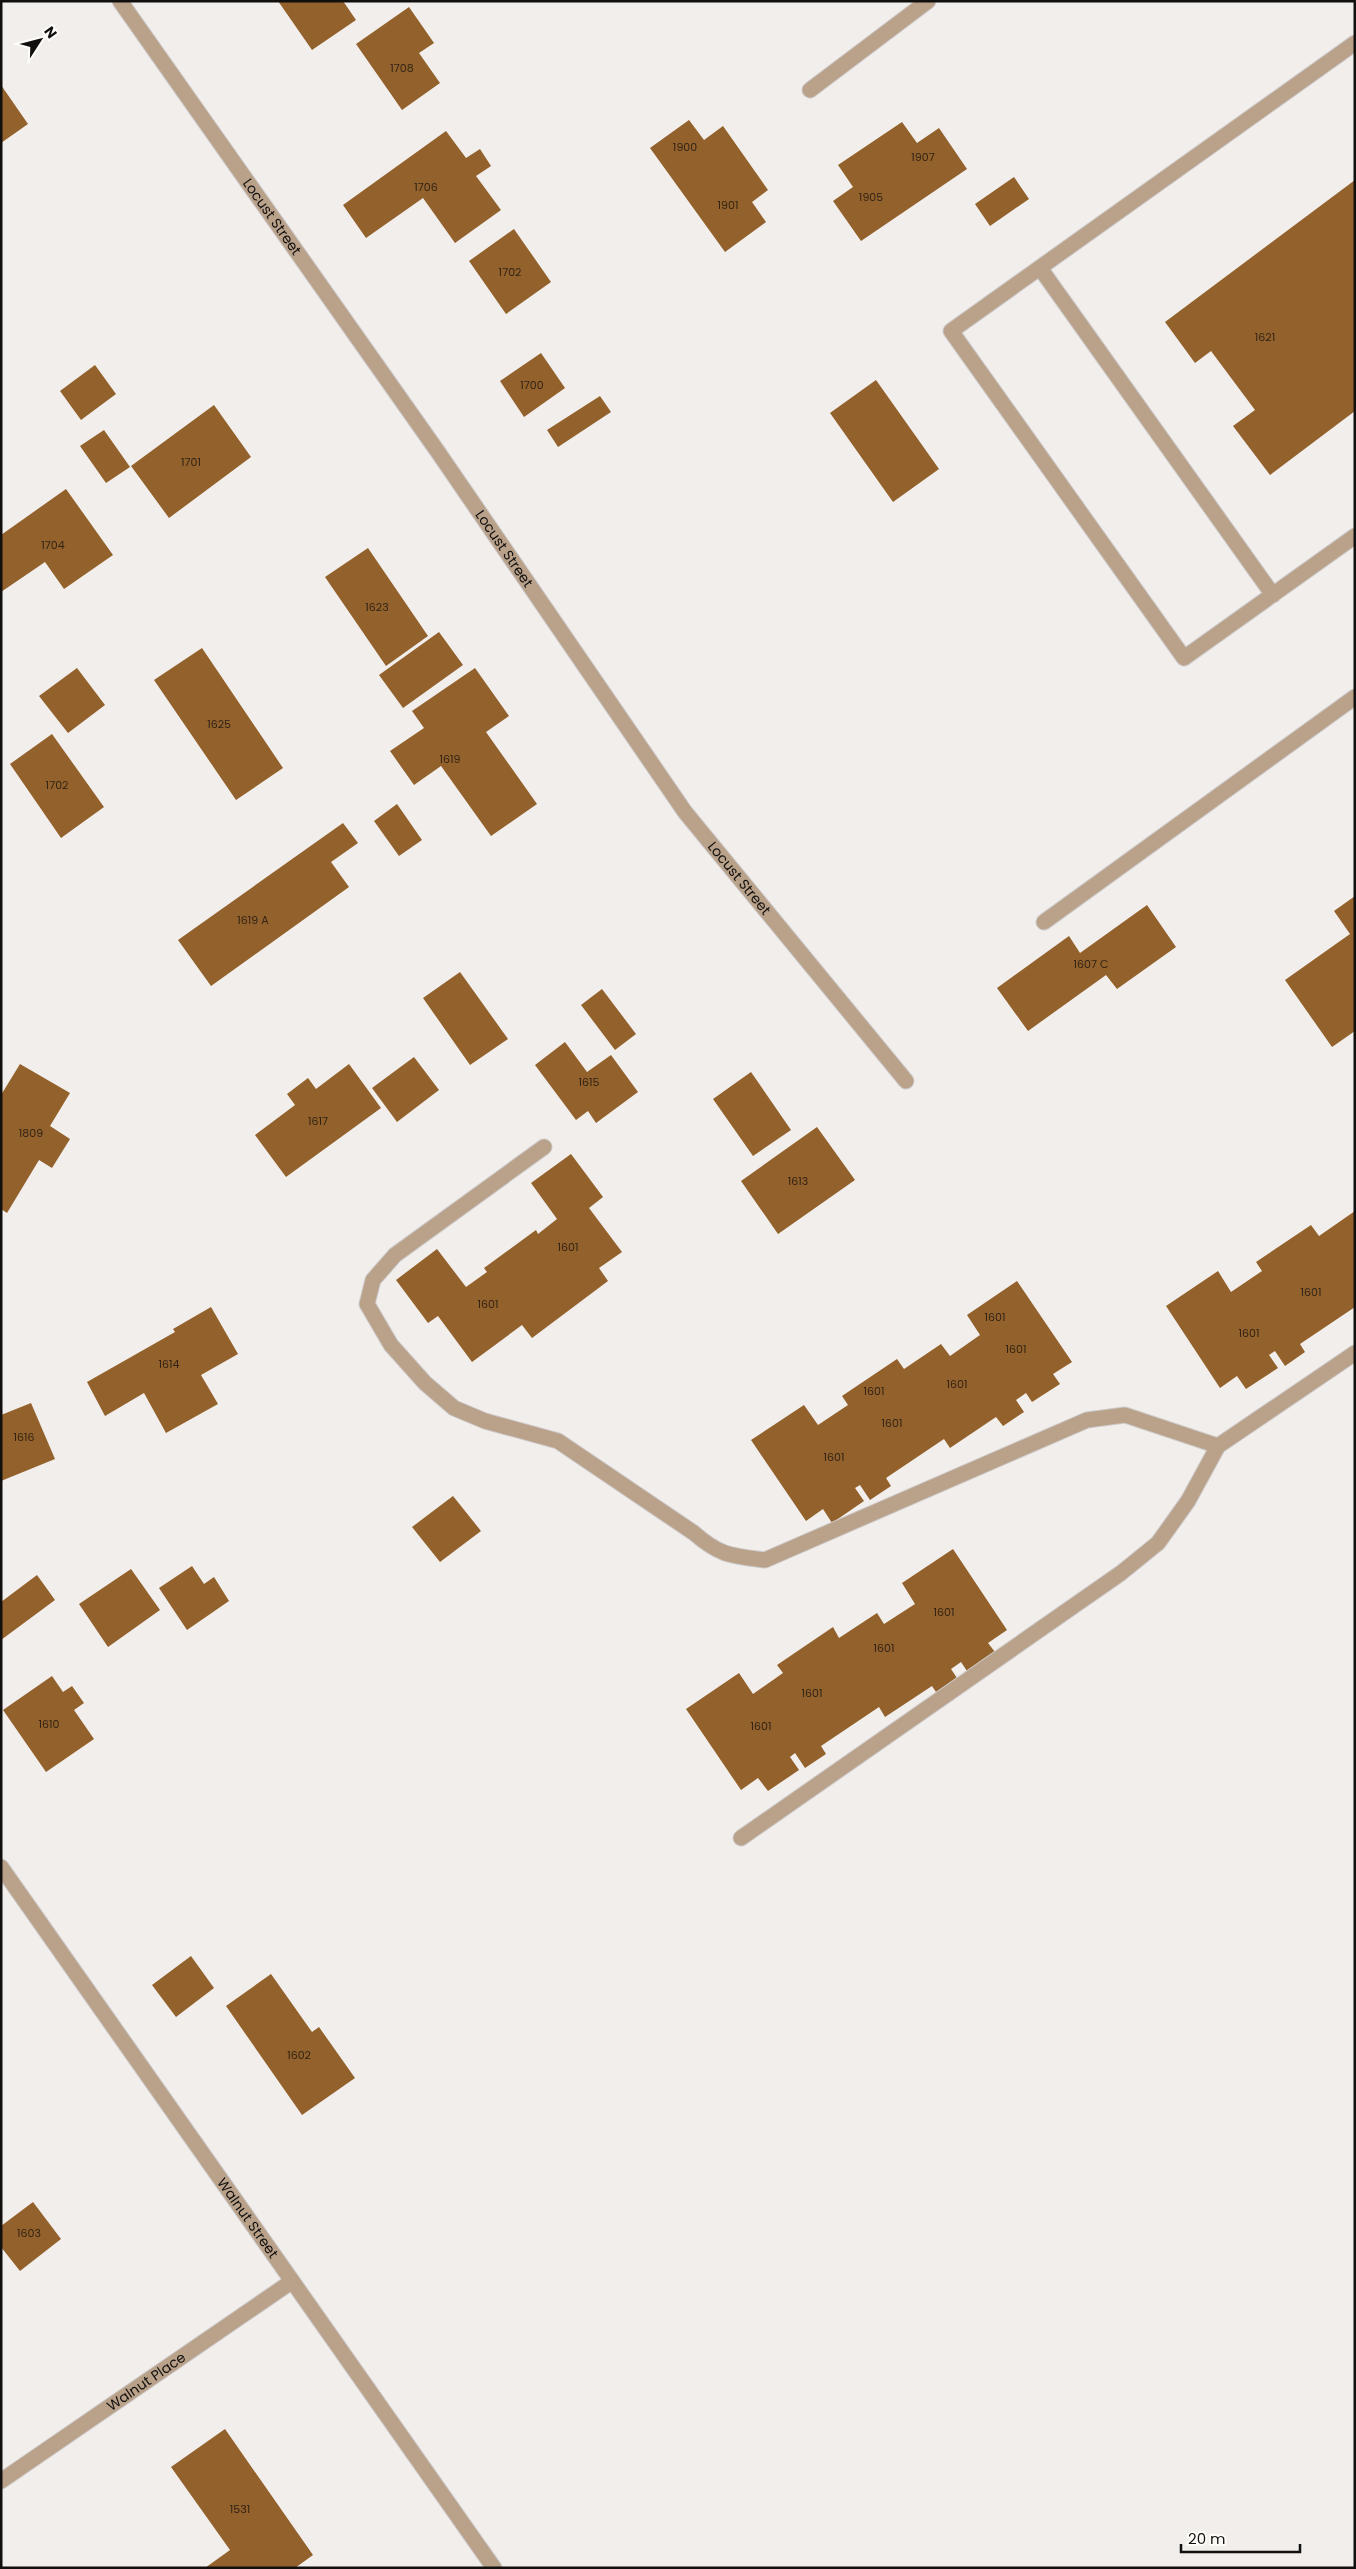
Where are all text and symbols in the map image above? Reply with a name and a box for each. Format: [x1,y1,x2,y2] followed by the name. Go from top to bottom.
[15,15,65,65] north arrow
[39,22,62,42] text: N
[390,60,414,76] house number: 1708
[673,139,697,155] house number: 1900
[911,149,935,165] house number: 1907
[238,174,306,259] street label: Locust Street
[414,179,438,195] house number: 1706
[859,189,883,205] house number: 1905
[718,197,738,213] house number: 1901
[499,264,521,280] house number: 1702
[1255,329,1275,345] house number: 1621
[520,377,544,393] house number: 1700
[181,454,201,470] house number: 1701
[471,506,538,591] street label: Locust Street
[41,537,65,553] house number: 1704
[365,599,389,615] house number: 1623
[207,716,231,732] house number: 1625
[440,751,461,767] house number: 1619
[46,777,68,793] house number: 1702
[703,837,776,919] street label: Locust Street
[237,912,269,928] house number: 1619 A
[1074,956,1108,972] house number: 1607 C
[579,1074,600,1090] house number: 1615
[308,1113,328,1129] house number: 1617
[19,1125,43,1141] house number: 1809
[788,1173,808,1189] house number: 1613
[558,1239,578,1255] house number: 1601
[1301,1284,1321,1300] house number: 1601
[478,1296,498,1312] house number: 1601
[985,1309,1005,1325] house number: 1601
[1239,1325,1259,1341] house number: 1601
[1006,1341,1026,1357] house number: 1601
[159,1356,180,1372] house number: 1614
[947,1376,967,1392] house number: 1601
[864,1383,884,1399] house number: 1601
[882,1415,902,1431] house number: 1601
[13,1429,35,1445] house number: 1616
[824,1449,844,1465] house number: 1601
[934,1604,954,1620] house number: 1601
[874,1640,894,1656] house number: 1601
[802,1685,822,1701] house number: 1601
[39,1716,60,1732] house number: 1610
[751,1718,771,1734] house number: 1601
[287,2047,311,2063] house number: 1602
[212,2174,283,2262] street label: Walnut Street
[17,2225,41,2241] house number: 1603
[103,2347,190,2416] street label: Walnut Place
[230,2501,250,2517] house number: 1531
[1181,2522,1300,2554] scale bar
[1188,2528,1226,2549] text: 20 m

